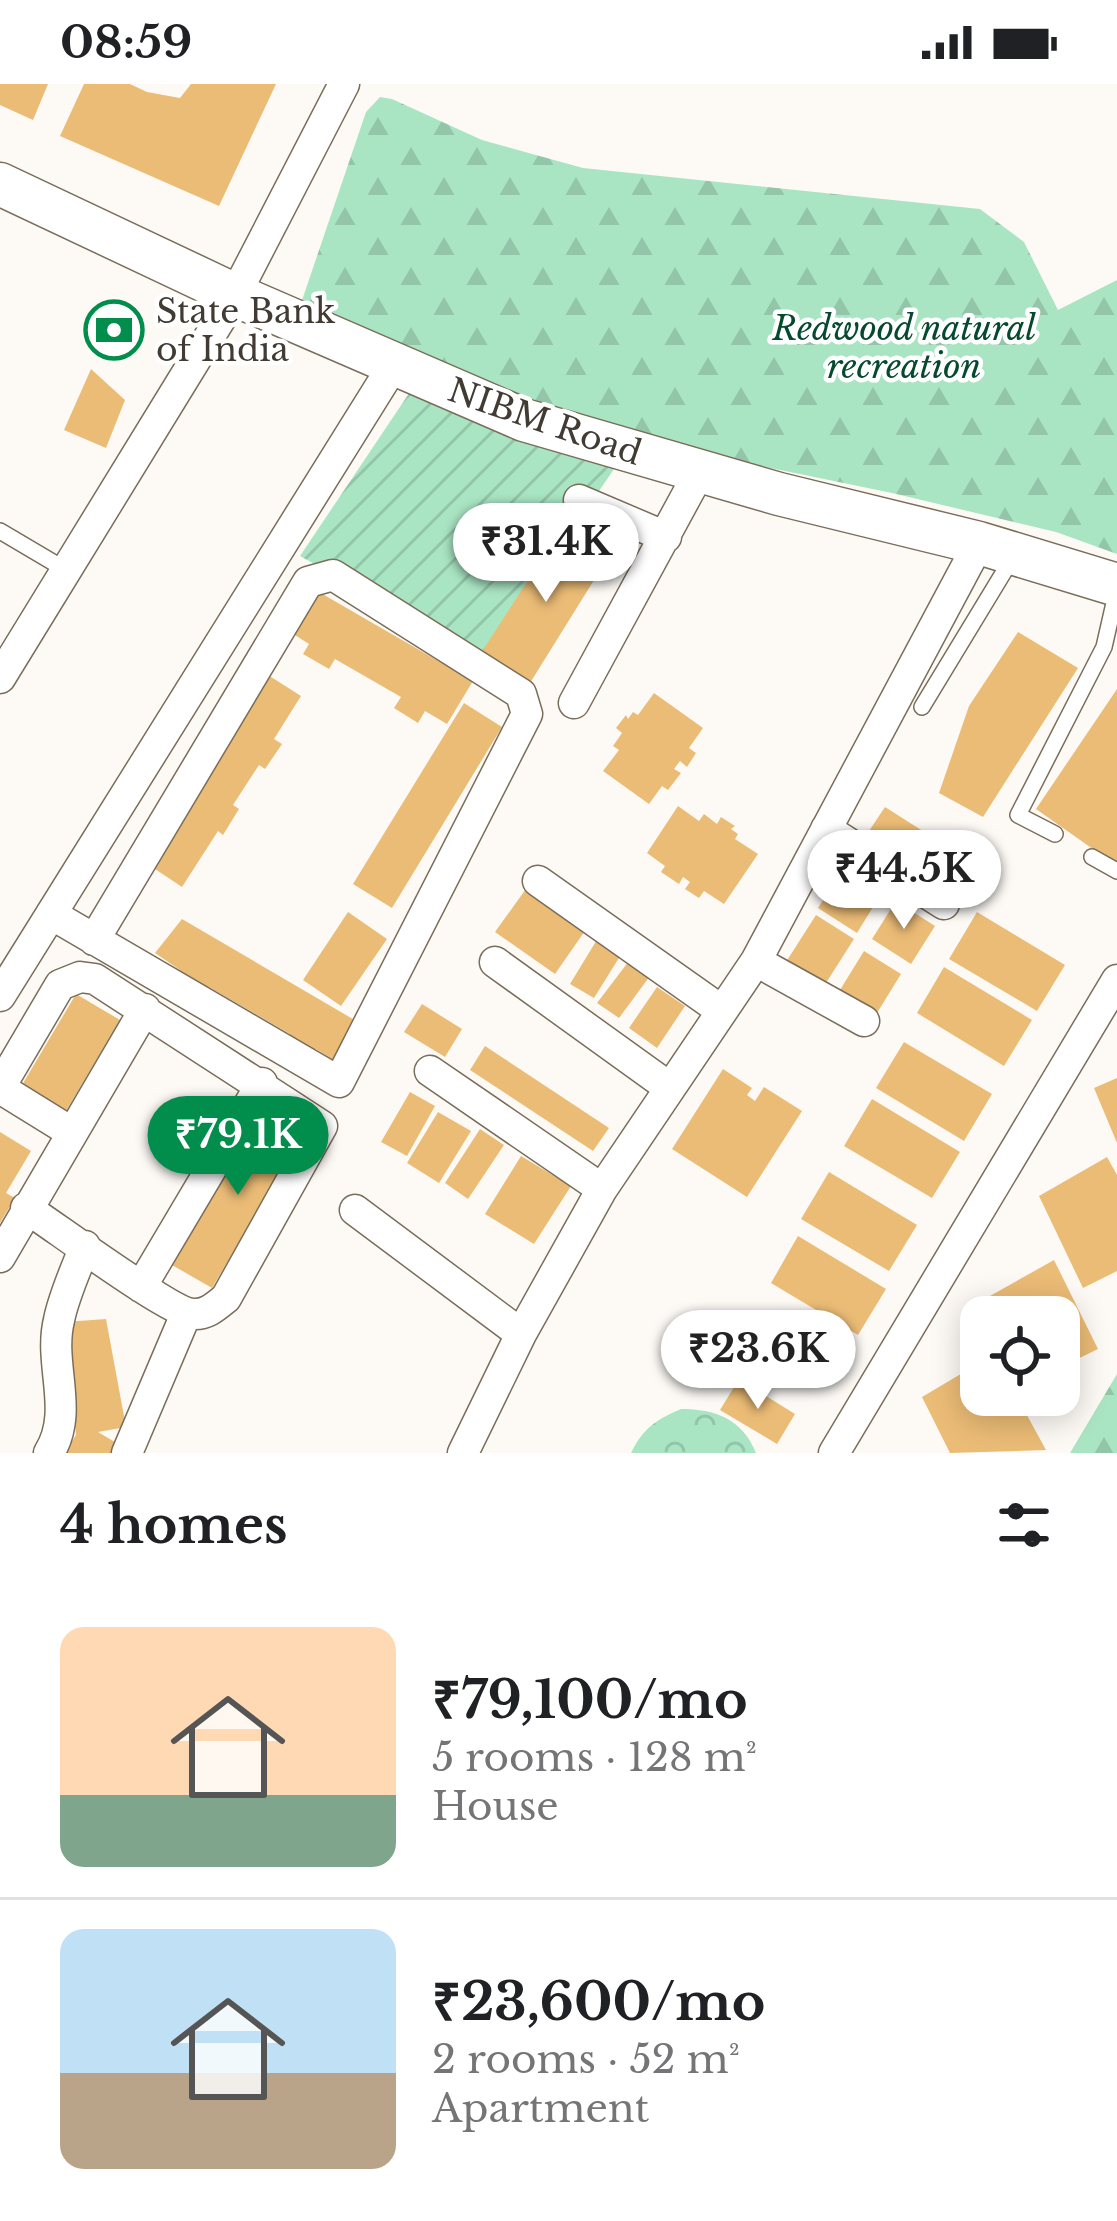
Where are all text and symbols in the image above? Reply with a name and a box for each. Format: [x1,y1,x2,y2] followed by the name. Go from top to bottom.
[60,14,192,70] text: 08:59
[156,291,336,370] place label: State Bank of India
[83,299,145,361] bank icon: State Bank of India
[771,308,1037,387] park label: Redwood natural recreation
[443,369,647,474] street label: NIBM Road
[448,503,644,605] pin: ₹31.4K
[480,517,612,566] text: ₹31.4K
[806,830,1002,932] pin: ₹44.5K
[834,844,974,893] text: ₹44.5K
[140,1096,336,1198] pin: ₹79.1K
[175,1110,301,1159] text: ₹79.1K
[960,1296,1080,1416] map controls
[960,1296,1080,1416] button: locate
[660,1310,856,1412] pin: ₹23.6K
[688,1324,828,1373] text: ₹23.6K
[991,1492,1057,1558] icon: filters
[60,1494,288,1557] text: 4 homes
[432,1669,748,1732] text: ₹79,100/mo
[156,1675,300,1819] icon: home
[432,1733,757,1782] text: 5 rooms · 128 m²
[432,1782,559,1831] text: House
[432,1971,765,2034] text: ₹23,600/mo
[156,1977,300,2121] icon: home
[432,2035,740,2084] text: 2 rooms · 52 m²
[432,2084,649,2133] text: Apartment

